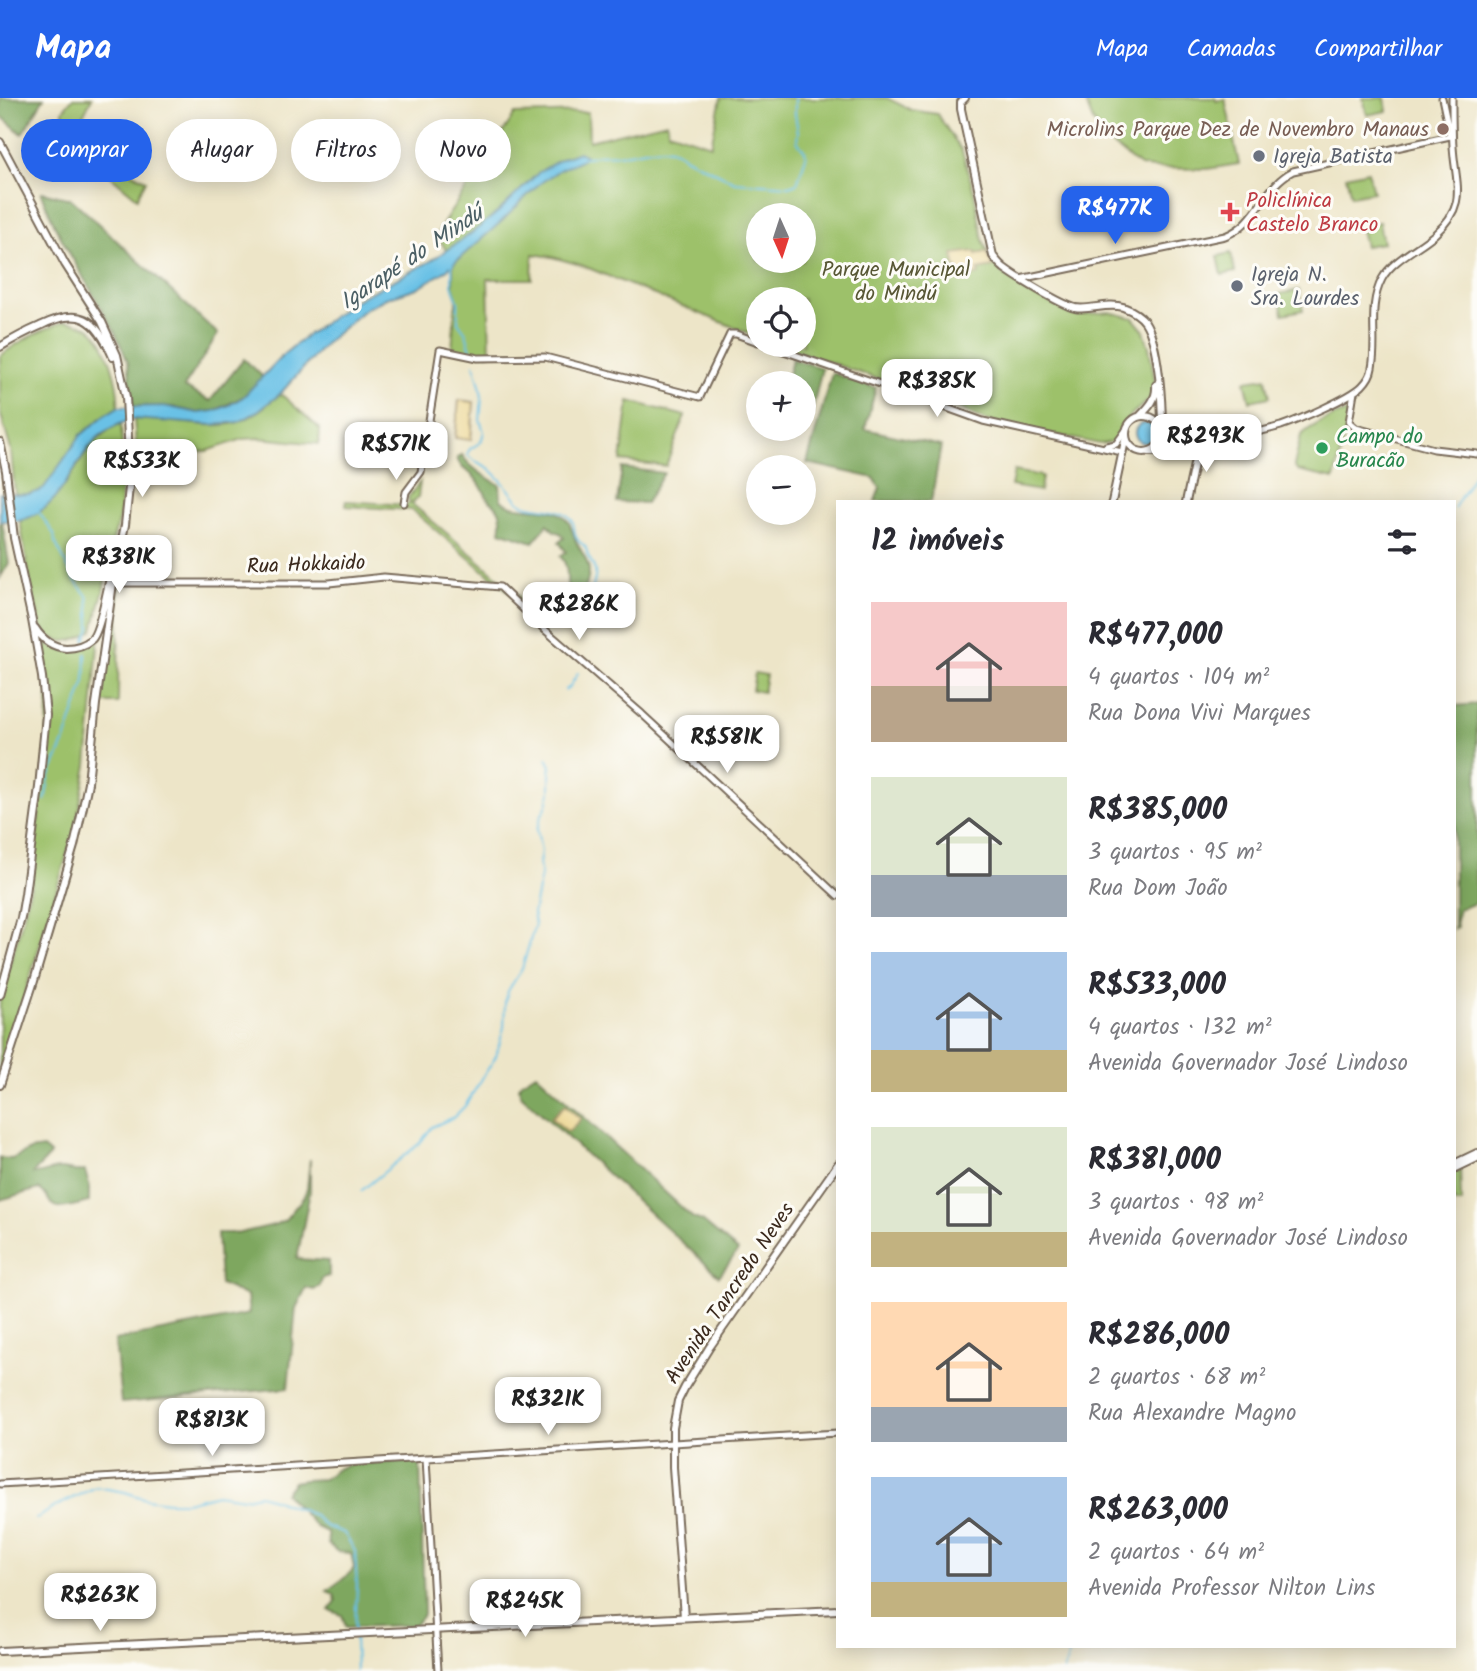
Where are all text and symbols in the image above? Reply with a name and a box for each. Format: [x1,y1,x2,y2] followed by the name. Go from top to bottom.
[35,23,111,76] text: Mapa
[1096,30,1149,69] text: Mapa
[1187,30,1276,69] text: Camadas
[1314,30,1442,69] text: Compartilhar
[1047,114,1429,147] place label: Microlins Parque Dez de Novembro Manaus
[21,119,152,182] chip: Comprar
[166,119,277,182] chip: Alugar
[291,119,401,182] chip: Filtros
[415,119,511,182] chip: Novo
[1435,121,1451,137] marker: Microlins Parque Dez de Novembro Manaus
[1273,141,1393,174] place label: Igreja Batista
[1251,148,1267,164] marker: Igreja Batista
[1246,185,1378,242] place label: Policlínica Castelo Branco
[1058,186,1172,246] pin: R$477K
[1077,191,1153,227] text: R$477K
[333,194,496,320] water label: Igarapé do Mindú
[1220,202,1240,222] marker: Policlínica Castelo Branco
[746,203,816,273] north arrow
[746,203,816,525] map controls
[822,254,970,311] park label: Parque Municipal do Mindú
[1251,259,1359,316] place label: Igreja N. Sra. Lourdes
[1229,278,1245,294] marker: Igreja N. Sra. Lourdes
[746,287,816,357] button: locate
[880,360,994,419] pin: R$385K
[897,364,977,400] text: R$385K
[746,371,816,441] button: +
[1149,414,1263,474] pin: R$293K
[1167,419,1245,455] text: R$293K
[1336,421,1423,478] place label: Campo do Buracão
[339,422,453,482] pin: R$571K
[361,427,431,463] text: R$571K
[85,440,199,499] pin: R$533K
[1314,440,1330,456] marker: Campo do Buracão
[103,444,181,480] text: R$533K
[746,455,816,525] button: −
[871,518,1004,566] text: 12 imóveis
[1383,523,1421,561] icon: filters
[62,536,176,595] pin: R$381K
[82,540,156,576] text: R$381K
[246,547,366,584] street label: Rua Hokkaido
[522,582,636,642] pin: R$286K
[539,587,619,623] text: R$286K
[1088,612,1223,660] text: R$477,000
[927,630,1011,714] icon: home
[1088,660,1269,696] text: 4 quartos · 104 m²
[1088,696,1311,732] text: Rua Dona Vivi Marques
[670,716,784,775] pin: R$581K
[690,720,764,756] text: R$581K
[1088,787,1227,835] text: R$385,000
[927,805,1011,889] icon: home
[1088,835,1262,871] text: 3 quartos · 95 m²
[1088,871,1228,907] text: Rua Dom João
[1088,962,1226,1010] text: R$533,000
[927,980,1011,1064] icon: home
[1088,1010,1272,1046] text: 4 quartos · 132 m²
[1088,1046,1408,1082] text: Avenida Governador José Lindoso
[1088,1137,1221,1185] text: R$381,000
[927,1155,1011,1239] icon: home
[1088,1185,1263,1221] text: 3 quartos · 98 m²
[657,1196,804,1392] street label: Avenida Tancredo Neves
[1088,1221,1408,1257] text: Avenida Governador José Lindoso
[1088,1312,1229,1360] text: R$286,000
[927,1330,1011,1414] icon: home
[1088,1360,1265,1396] text: 2 quartos · 68 m²
[491,1378,605,1437] pin: R$321K
[511,1382,585,1418] text: R$321K
[1088,1396,1297,1432] text: Rua Alexandre Magno
[155,1398,269,1458] pin: R$813K
[175,1403,249,1439] text: R$813K
[1088,1487,1228,1535] text: R$263,000
[927,1505,1011,1589] icon: home
[1088,1535,1264,1571] text: 2 quartos · 64 m²
[1088,1571,1375,1607] text: Avenida Professor Nilton Lins
[43,1574,157,1633] pin: R$263K
[60,1578,140,1614] text: R$263K
[468,1580,582,1639] pin: R$245K
[486,1584,564,1620] text: R$245K

